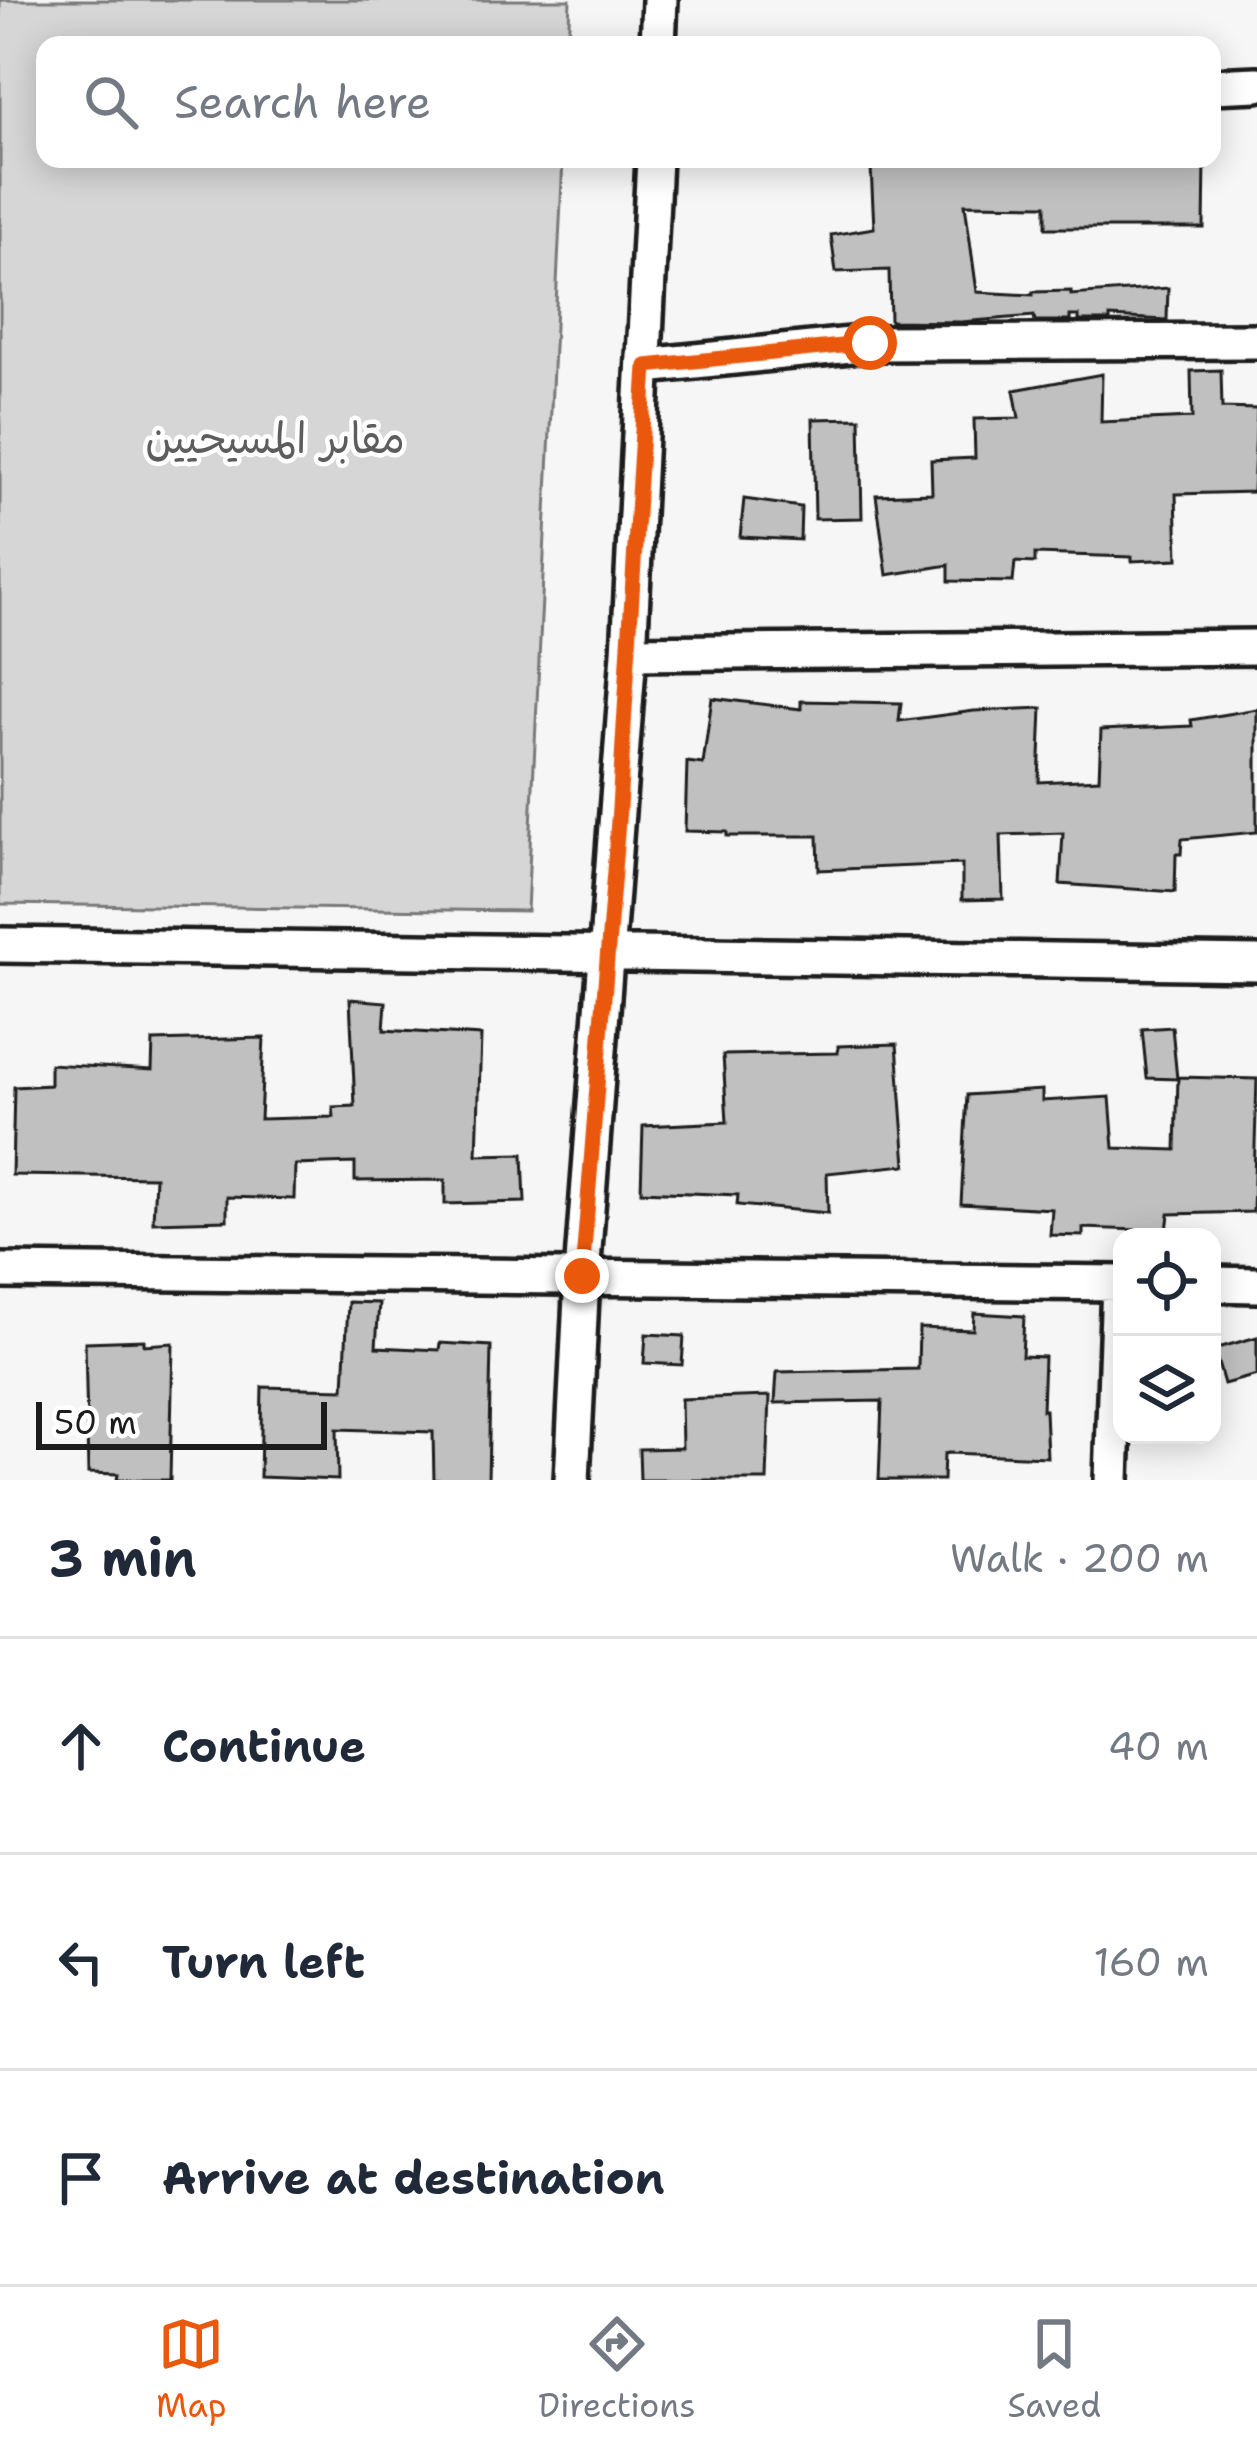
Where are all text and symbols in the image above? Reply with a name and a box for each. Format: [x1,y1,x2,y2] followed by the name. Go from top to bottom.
[36,36,1221,168] search box
[78,69,144,135] icon: search
[174,72,431,132] text: Search here
[843,316,897,370] route start
[145,410,405,466] park label: مقابر المسيحيين
[1113,1228,1221,1444] map controls
[1113,1228,1221,1336] button: locate
[555,1249,609,1303] route end
[1113,1336,1221,1444] button: layers
[36,1396,327,1449] scale bar
[54,1400,137,1445] text: 50 m
[48,1524,197,1592] text: 3 min
[950,1532,1209,1584] text: Walk · 200 m
[48,1713,114,1779] icon: ahead
[162,1716,366,1776] text: Continue
[1108,1720,1209,1772] text: 40 m
[48,1929,114,1995] icon: left
[162,1932,365,1992] text: Turn left
[1094,1936,1209,1988] text: 160 m
[48,2145,114,2211] icon: arrive
[162,2148,665,2208] text: Arrive at destination
[156,2311,227,2428] tab: Map
[538,2311,696,2428] tab: Directions
[1007,2311,1101,2428] tab: Saved

